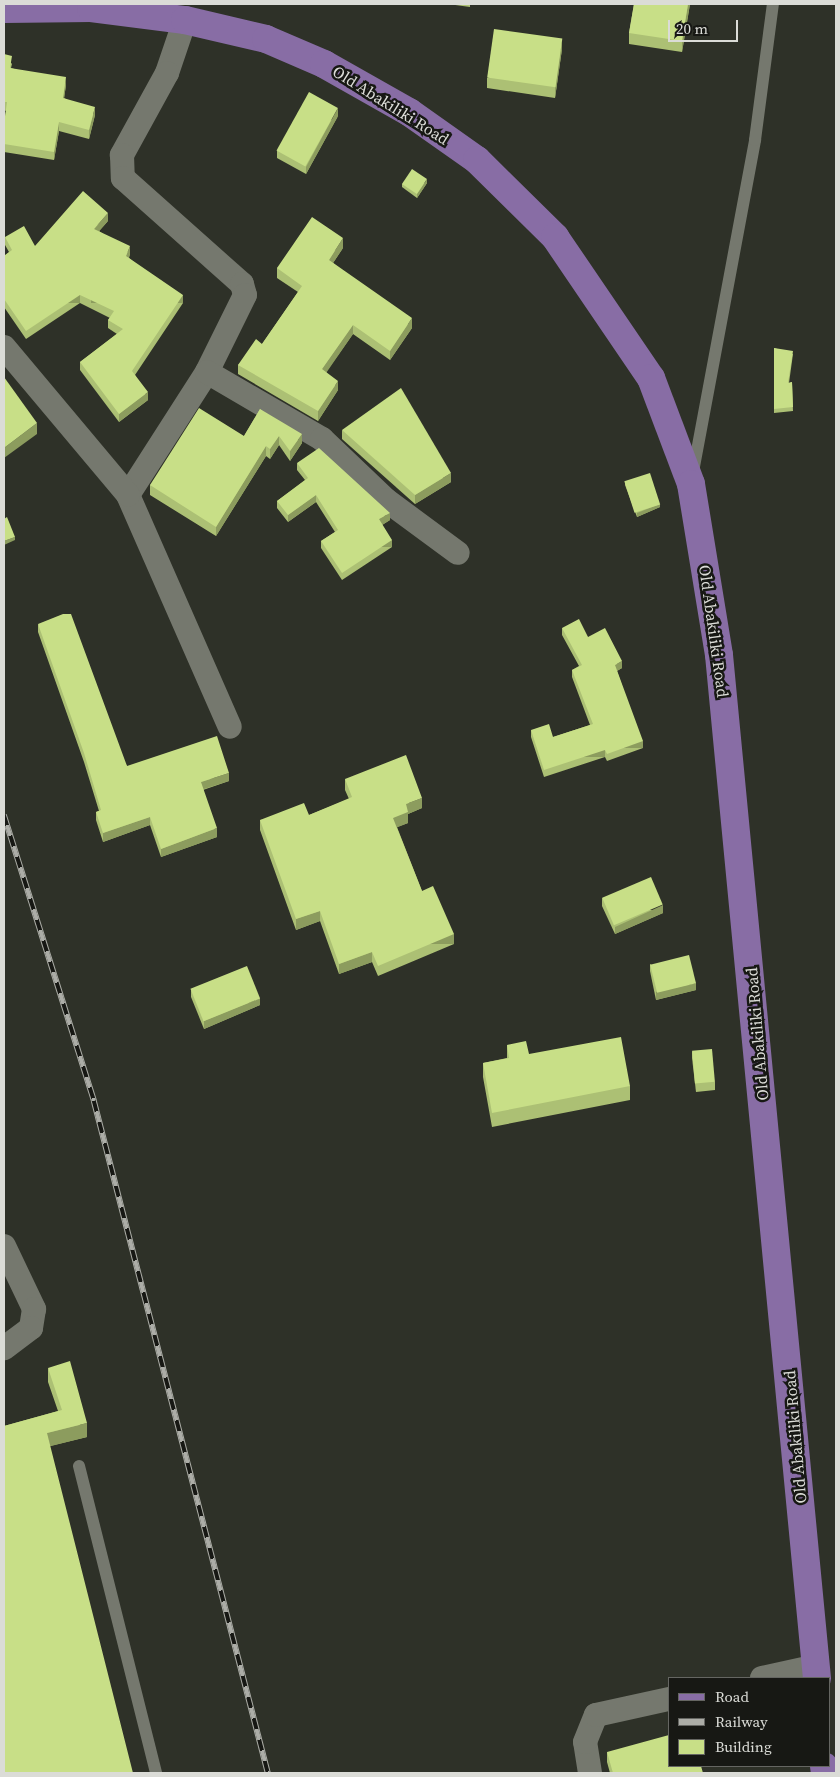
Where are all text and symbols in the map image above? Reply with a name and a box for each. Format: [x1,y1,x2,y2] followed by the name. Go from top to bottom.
[670,10,740,42] scale bar
[676,18,708,39] text: 20 m
[329,62,453,148] street label: Old Abakiliki Road
[695,564,733,698] street label: Old Abakiliki Road
[742,967,772,1101] street label: Old Abakiliki Road
[780,1370,810,1504] street label: Old Abakiliki Road
[668,1677,830,1767] legend
[715,1686,749,1707] text: Road
[715,1711,768,1732] text: Railway
[715,1736,772,1757] text: Building

